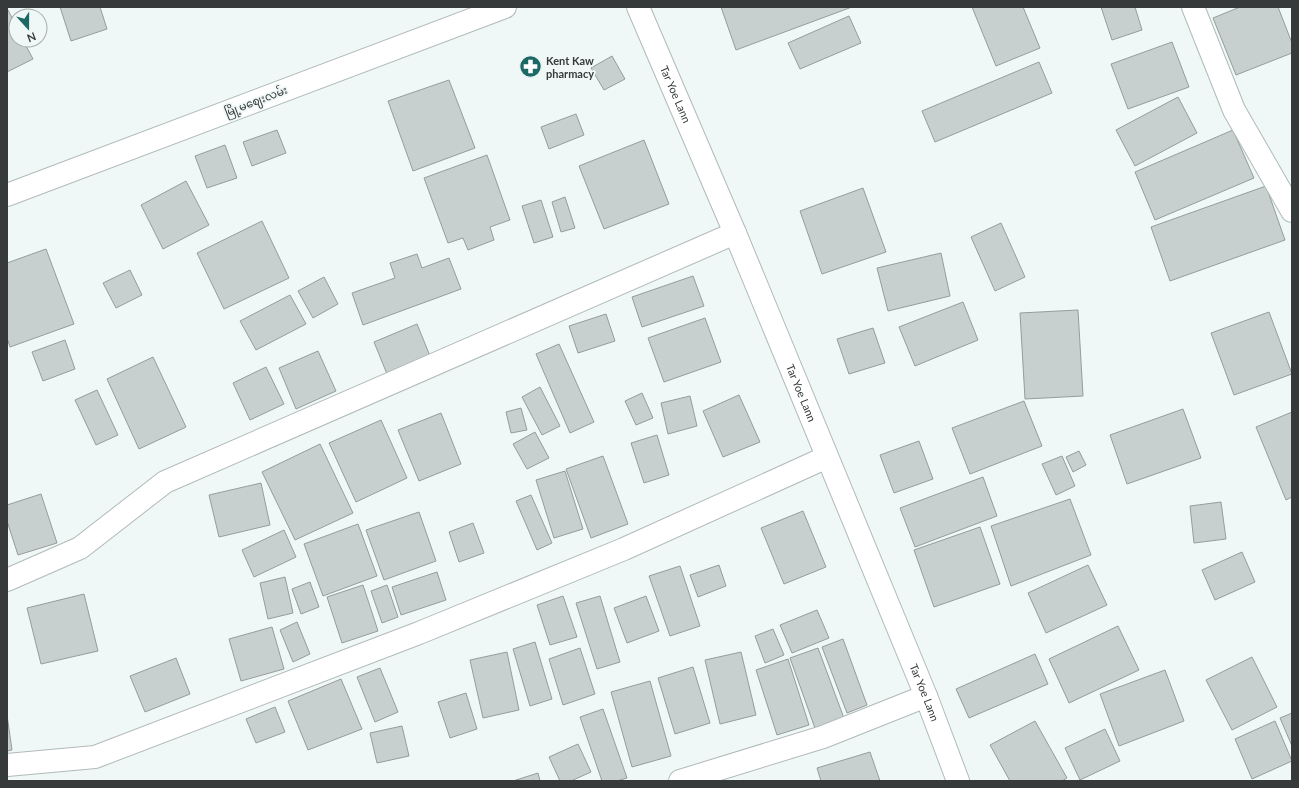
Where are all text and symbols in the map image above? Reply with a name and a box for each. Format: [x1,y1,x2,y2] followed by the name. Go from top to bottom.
[8,8,48,48] north arrow
[25,30,38,45] text: N
[517,54,543,80] pharmacy icon: Kent Kaw pharmacy
[546,54,594,80] place label: Kent Kaw pharmacy
[658,64,694,125] street label: Tar Yoe Lann
[223,83,290,121] street label: မြို့မဈေးလမ်း
[784,362,819,423] street label: Tar Yoe Lann
[907,662,942,723] street label: Tar Yoe Lann

